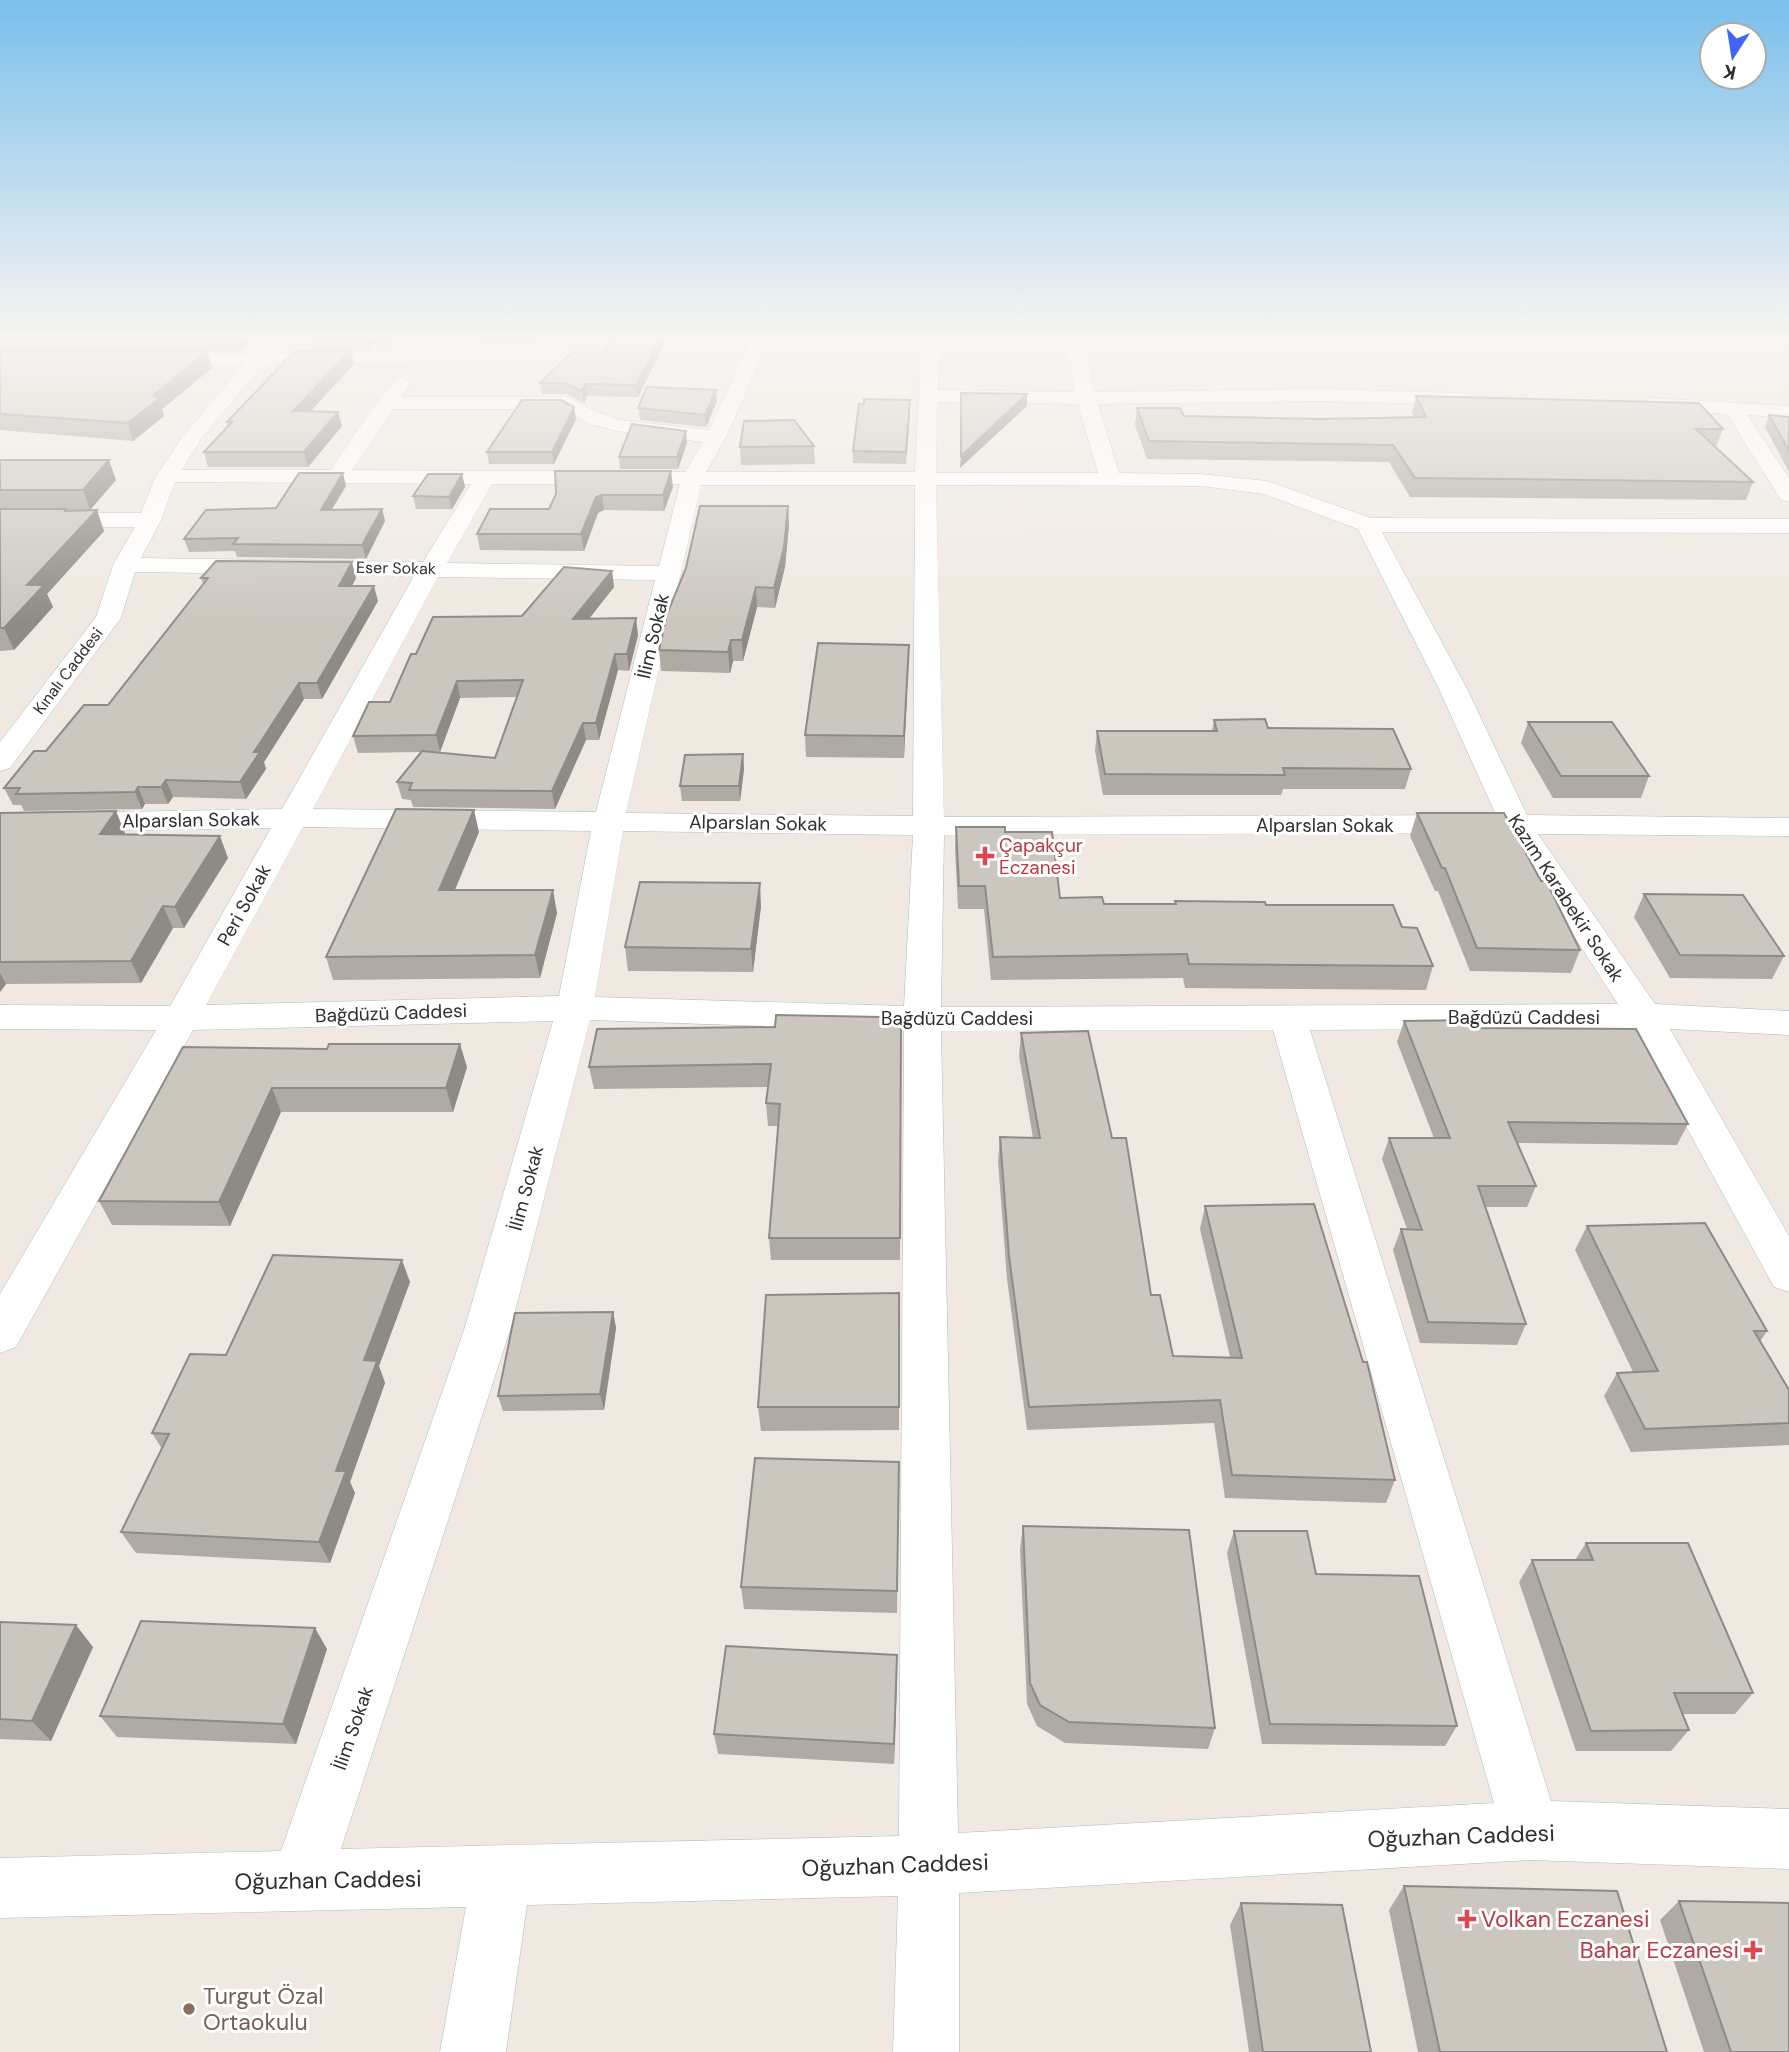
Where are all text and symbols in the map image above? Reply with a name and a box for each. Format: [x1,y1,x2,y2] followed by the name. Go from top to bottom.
[1698,21,1768,91] north arrow
[1721,59,1738,86] text: K
[356,557,436,579] street label: Eser Sokak
[631,590,675,681] street label: İlim Sokak
[28,623,108,719] street label: Kınalı Caddesi
[122,806,261,834] street label: Alparslan Sokak
[689,809,828,837] street label: Alparslan Sokak
[1502,809,1630,987] street label: Kazım Karabekir Sokak
[1256,813,1394,838] street label: Alparslan Sokak
[999,833,1083,880] place label: Çapakçur Eczanesi
[977,848,993,864] marker: Çapakçur Eczanesi
[211,859,277,950] street label: Peri Sokak
[315,998,467,1028] street label: Bağdüzü Caddesi
[1448,1005,1600,1030] street label: Bağdüzü Caddesi
[881,1006,1033,1031] street label: Bağdüzü Caddesi
[503,1142,549,1233] street label: İlim Sokak
[327,1682,379,1773] street label: İlim Sokak
[1367,1818,1555,1854] street label: Oğuzhan Caddesi
[801,1847,989,1883] street label: Oğuzhan Caddesi
[234,1863,422,1897] street label: Oğuzhan Caddesi
[1481,1904,1650,1934] place label: Volkan Eczanesi
[1459,1911,1475,1927] marker: Volkan Eczanesi
[1580,1935,1739,1965] place label: Bahar Eczanesi
[1745,1942,1761,1958] marker: Bahar Eczanesi
[203,1981,323,2037] place label: Turgut Özal Ortaokulu
[181,2001,197,2017] marker: Turgut Özal Ortaokulu

